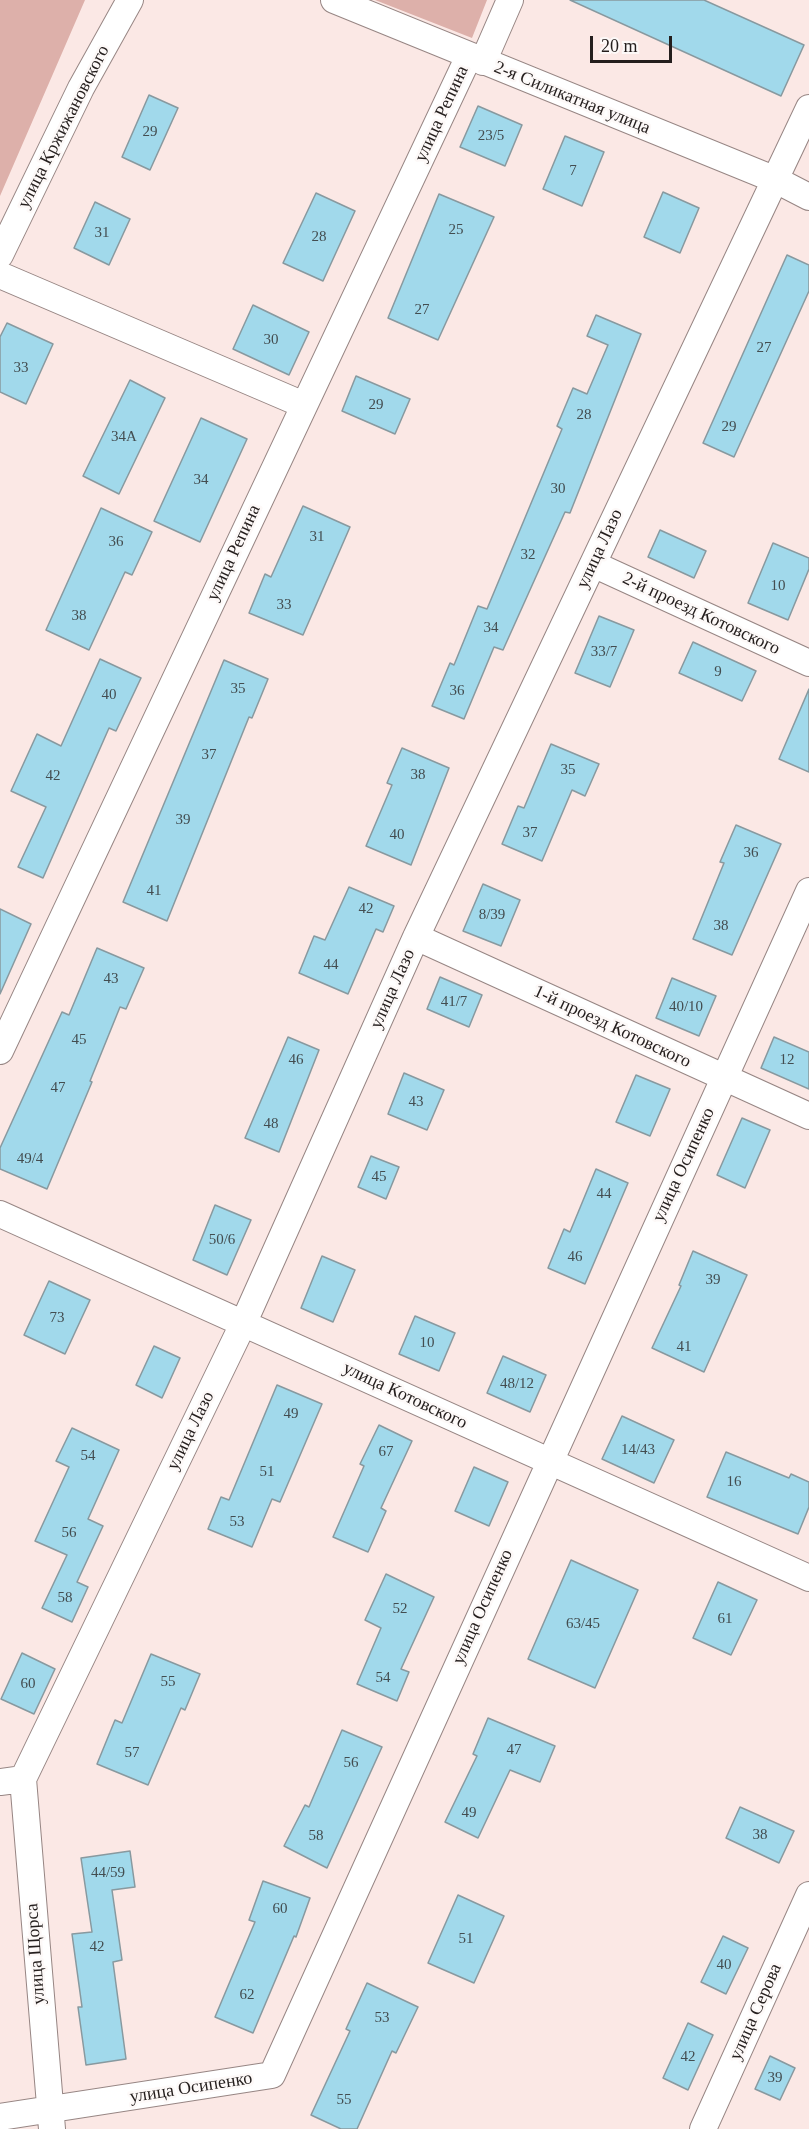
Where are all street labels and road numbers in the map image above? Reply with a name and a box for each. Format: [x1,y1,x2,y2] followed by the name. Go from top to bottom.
[13,42,115,212] street label: улица Кржижановского
[491,57,653,139] street label: 2-я Силикатная улица
[410,62,474,166] street label: улица Репина
[202,501,266,605] street label: улица Репина
[572,506,628,592] street label: улица Лазо
[619,568,783,660] street label: 2-й проезд Котовского
[366,946,420,1032] street label: улица Лазо
[530,981,694,1073] street label: 1-й проезд Котовского
[648,1104,720,1226] street label: улица Осипенко
[339,1358,471,1434] street label: улица Котовского
[163,1388,219,1474] street label: улица Лазо
[448,1546,518,1668] street label: улица Осипенко
[22,1903,50,2005] street label: улица Щорса
[725,1960,787,2064] street label: улица Серова
[128,2068,254,2108] street label: улица Осипенко

